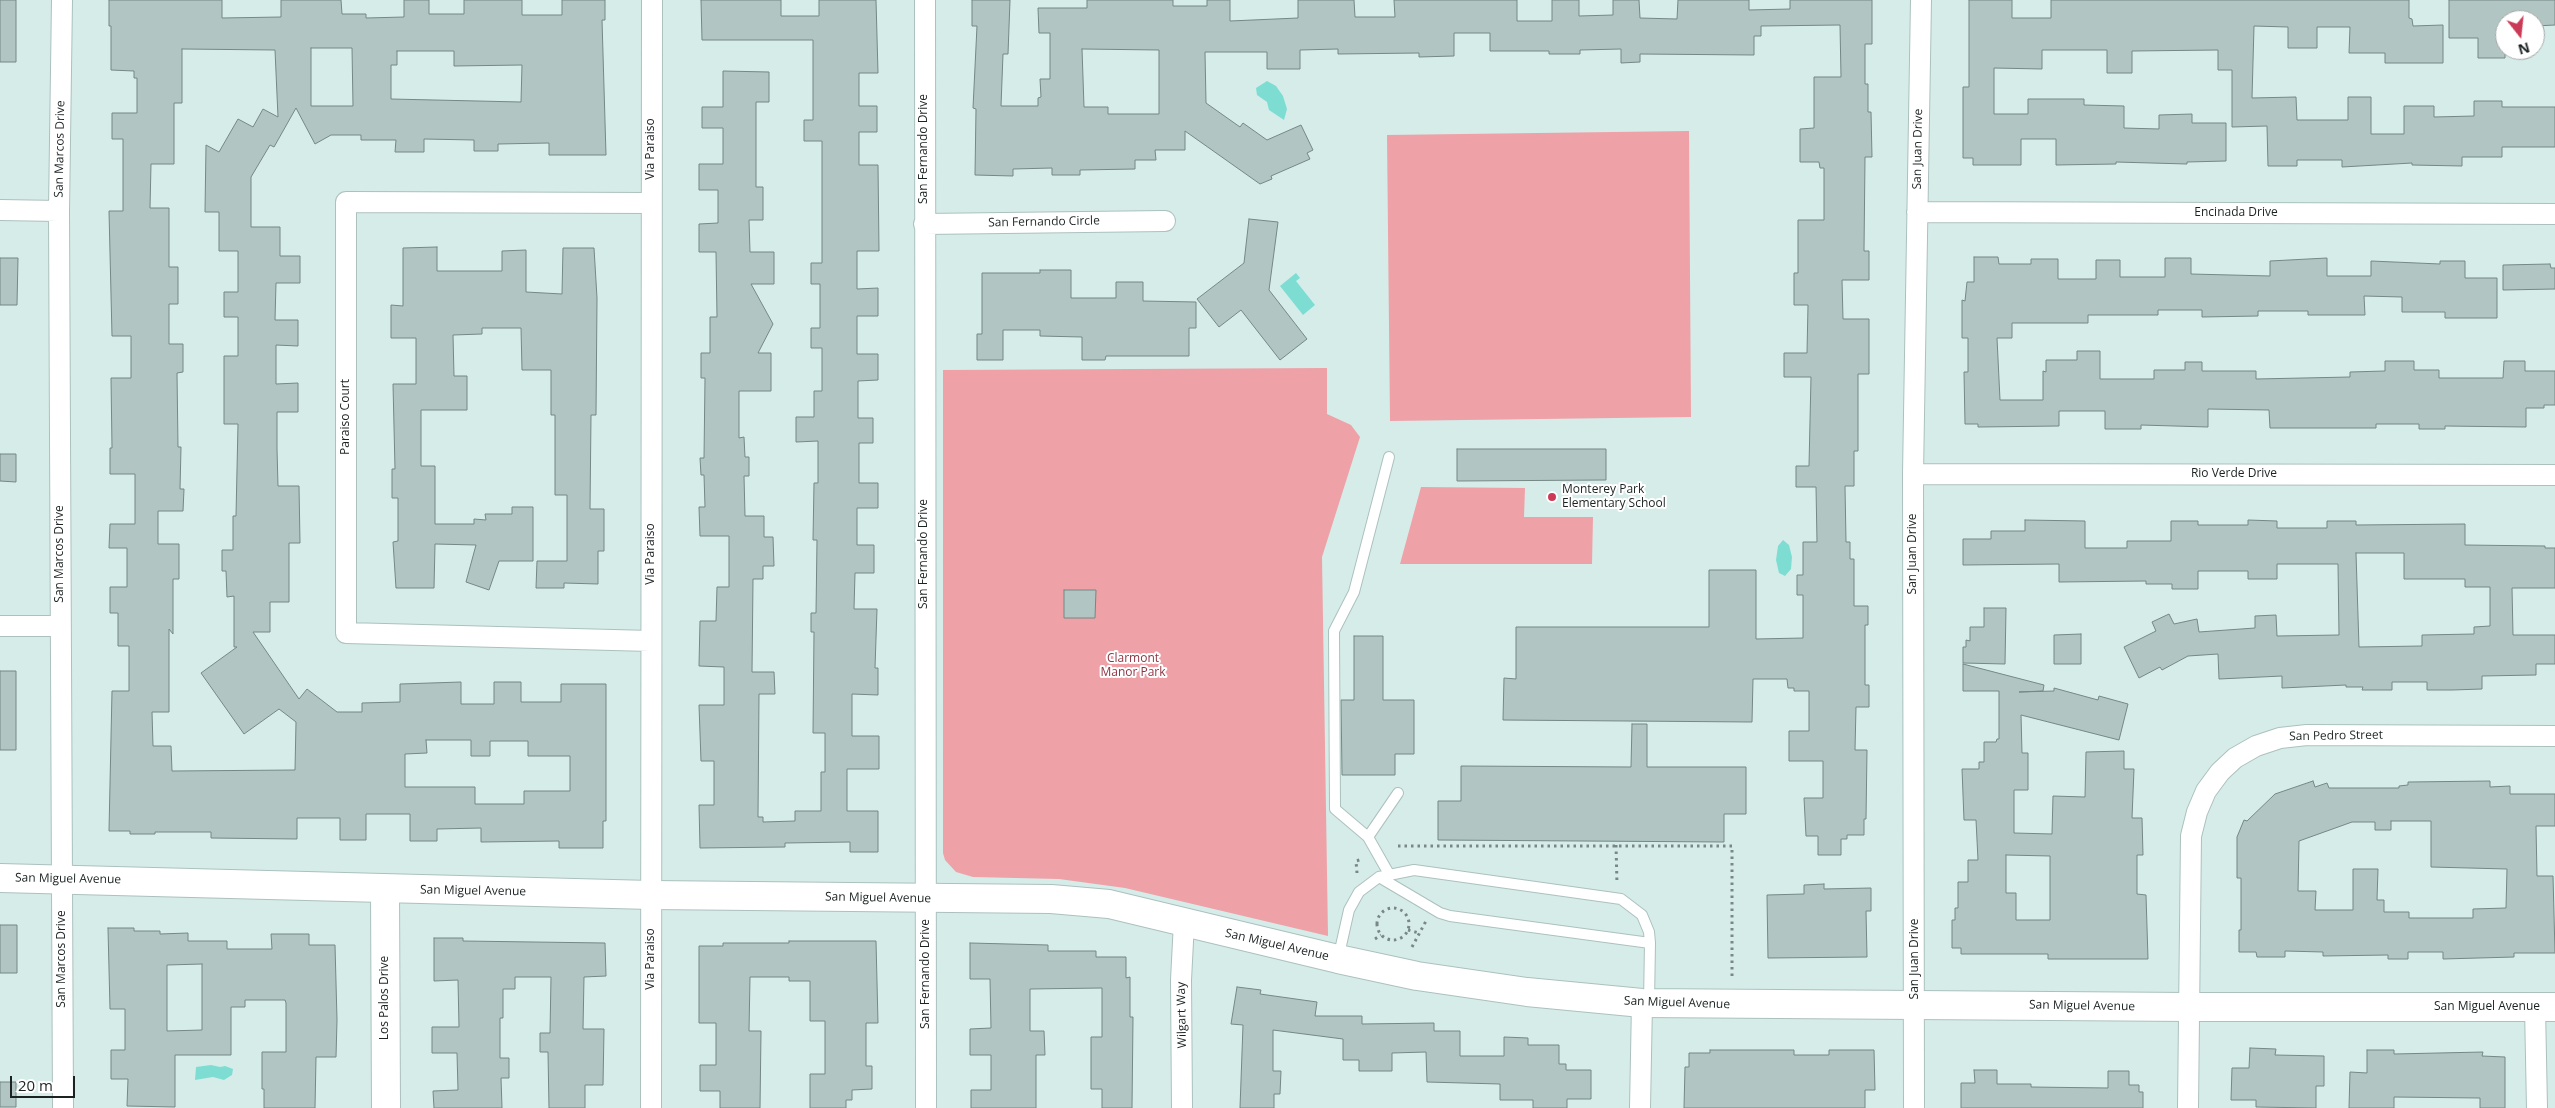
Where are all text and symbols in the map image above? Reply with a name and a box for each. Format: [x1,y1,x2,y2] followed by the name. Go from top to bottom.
[2495,10,2545,60] north arrow
[2516,38,2532,60] text: N
[917,94,931,204] street label: San Fernando Drive
[52,100,68,198] street label: San Marcos Drive
[1910,108,1926,190] street label: San Juan Drive
[644,118,658,180] street label: Via Paraiso
[2194,206,2278,220] street label: Encinada Drive
[988,214,1100,230] street label: San Fernando Circle
[339,379,353,455] street label: Paraiso Court
[2191,467,2277,481] street label: Rio Verde Drive
[1562,483,1666,511] place label: Monterey Park Elementary School
[1546,491,1558,503] marker: Monterey Park Elementary School
[917,499,931,609] street label: San Fernando Drive
[53,505,67,603] street label: San Marcos Drive
[1906,514,1920,594] street label: San Juan Drive
[644,523,658,585] street label: Via Paraiso
[1100,652,1166,680] park label: Clarmont Manor Park
[2289,728,2383,744] street label: San Pedro Street
[15,871,121,887] street label: San Miguel Avenue
[420,883,526,899] street label: San Miguel Avenue
[825,890,931,906] street label: San Miguel Avenue
[55,910,69,1008] street label: San Marcos Drive
[919,919,933,1029] street label: San Fernando Drive
[1908,919,1922,999] street label: San Juan Drive
[1224,926,1330,964] street label: San Miguel Avenue
[644,928,658,990] street label: Via Paraiso
[378,956,392,1040] street label: Los Palos Drive
[1174,982,1190,1048] street label: Wilgart Way
[1624,994,1730,1012] street label: San Miguel Avenue
[2029,998,2135,1014] street label: San Miguel Avenue
[2434,1000,2540,1014] street label: San Miguel Avenue
[12,1066,78,1098] scale bar
[18,1075,53,1095] text: 20 m

